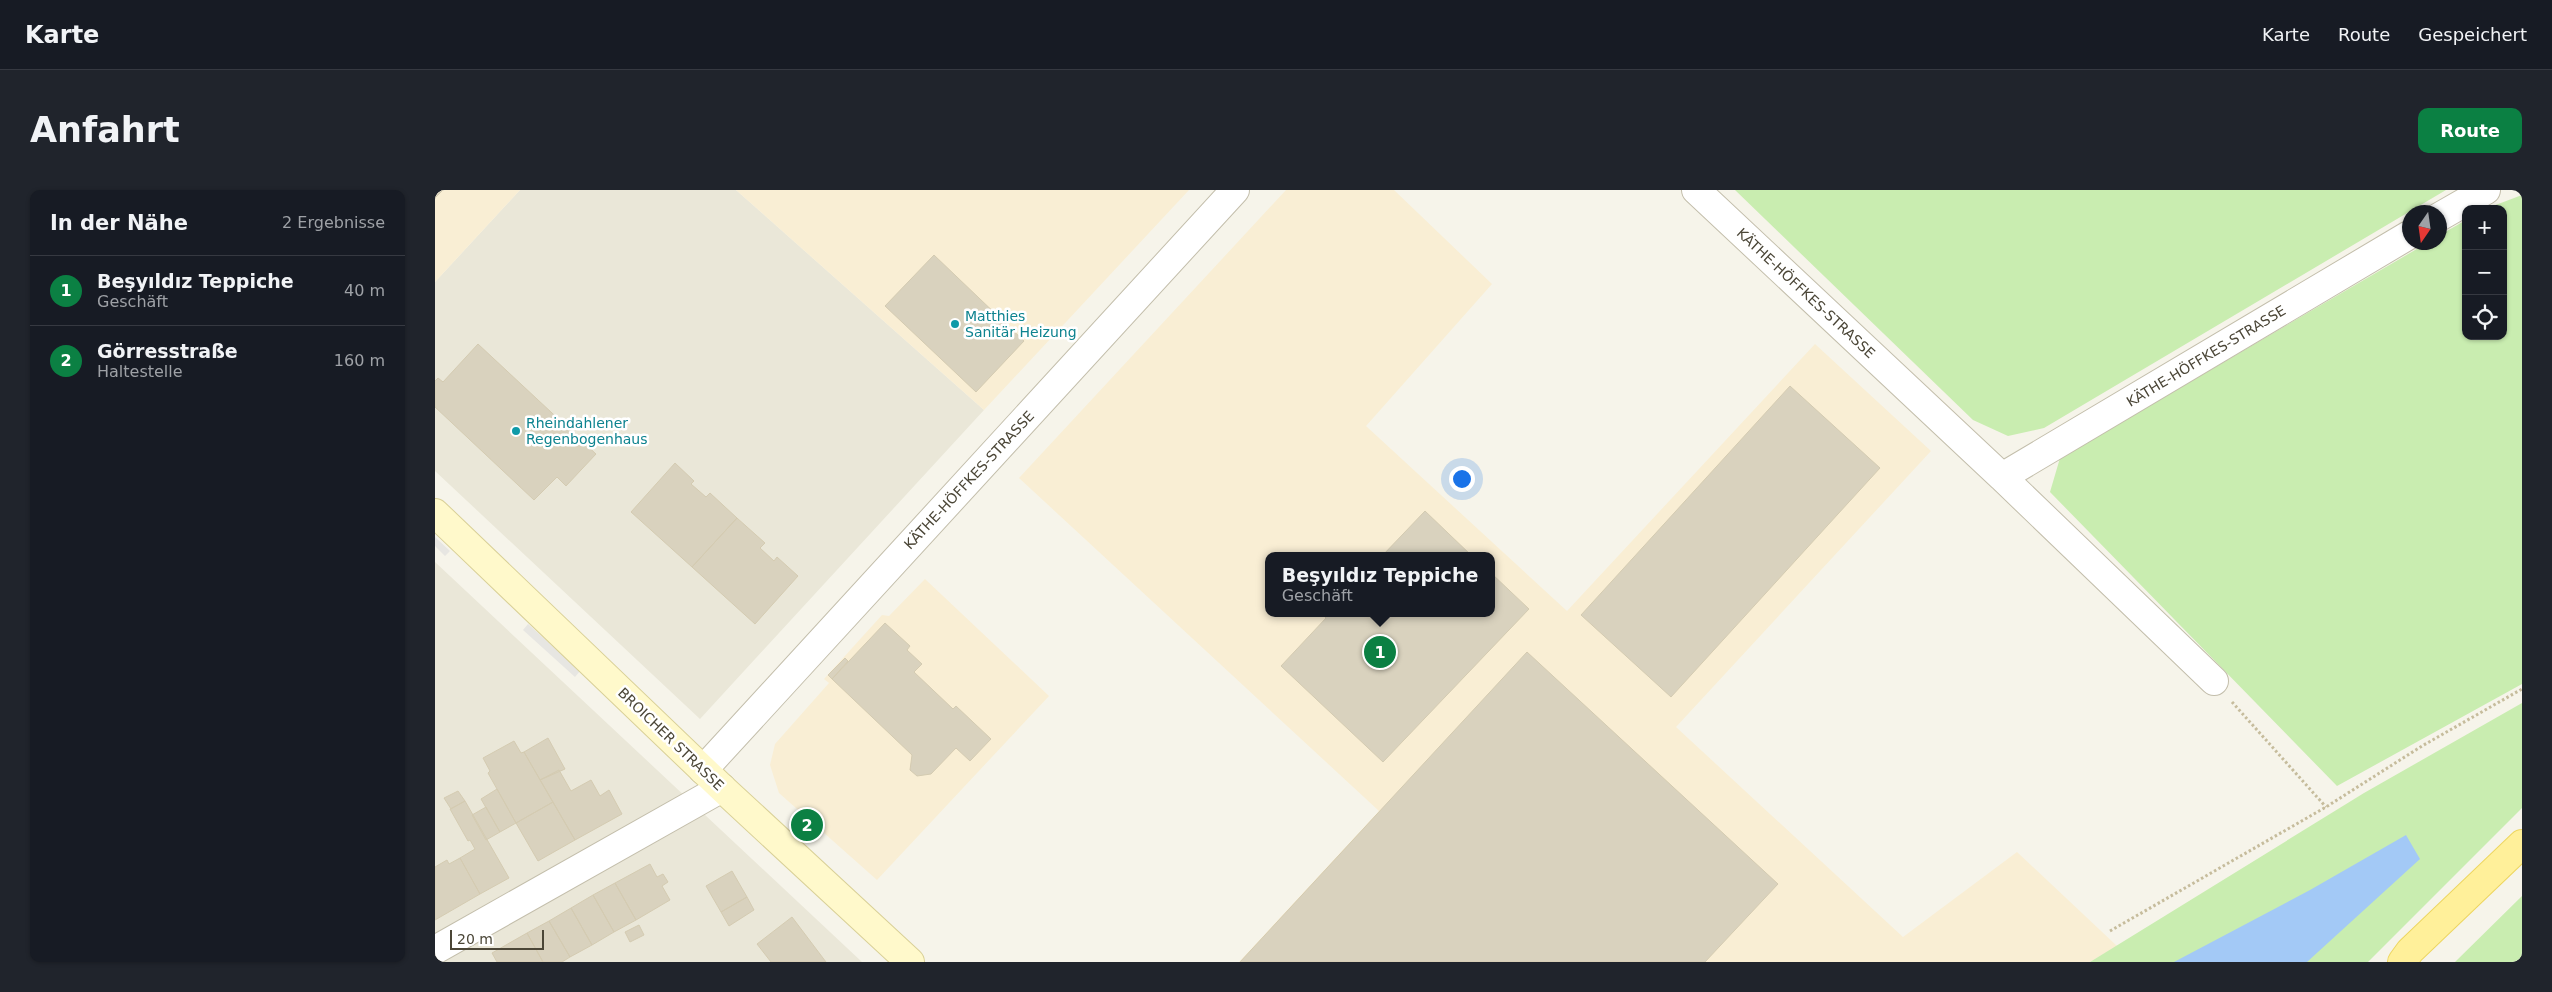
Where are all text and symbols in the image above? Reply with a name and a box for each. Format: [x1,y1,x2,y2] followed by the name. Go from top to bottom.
[25,21,99,49] text: Karte
[2262,24,2310,45] text: Karte
[2338,24,2390,45] text: Route
[2418,24,2527,45] text: Gespeichert
[2418,108,2522,153] button: Route
[30,110,180,150] text: Anfahrt
[2402,205,2447,250] north arrow
[2462,205,2507,340] map controls
[2462,205,2507,250] button: +
[50,211,188,235] text: In der Nähe
[282,213,385,232] text: 2 Ergebnisse
[1734,224,1879,361] street label: KÄTHE-HÖFFKES-STRASSE
[2462,250,2507,295] button: −
[97,270,294,292] text: Beşyıldız Teppiche
[60,281,72,300] text: 1
[344,281,385,300] text: 40 m
[97,292,168,311] text: Geschäft
[2462,295,2507,340] button: locate
[2123,301,2288,410] street label: KÄTHE-HÖFFKES-STRASSE
[965,308,1077,340] place label: Matthies Sanitär Heizung
[949,318,961,330] marker: Matthies Sanitär Heizung
[97,340,238,362] text: Görresstraße
[60,351,72,370] text: 2
[334,351,385,370] text: 160 m
[97,362,183,381] text: Haltestelle
[900,407,1037,552] street label: KÄTHE-HÖFFKES-STRASSE
[526,415,648,447] place label: Rheindahlener Regenbogenhaus
[510,425,522,437] marker: Rheindahlener Regenbogenhaus
[1449,466,1475,492] your location
[1265,552,1495,617] popup
[1282,564,1478,586] text: Beşyıldız Teppiche
[1282,586,1353,605] text: Geschäft
[1364,633,1396,671] pin: 1
[615,684,727,794] street label: BROICHER STRASSE
[791,806,823,844] pin: 2
[450,927,544,950] scale bar
[457,931,493,947] text: 20 m

